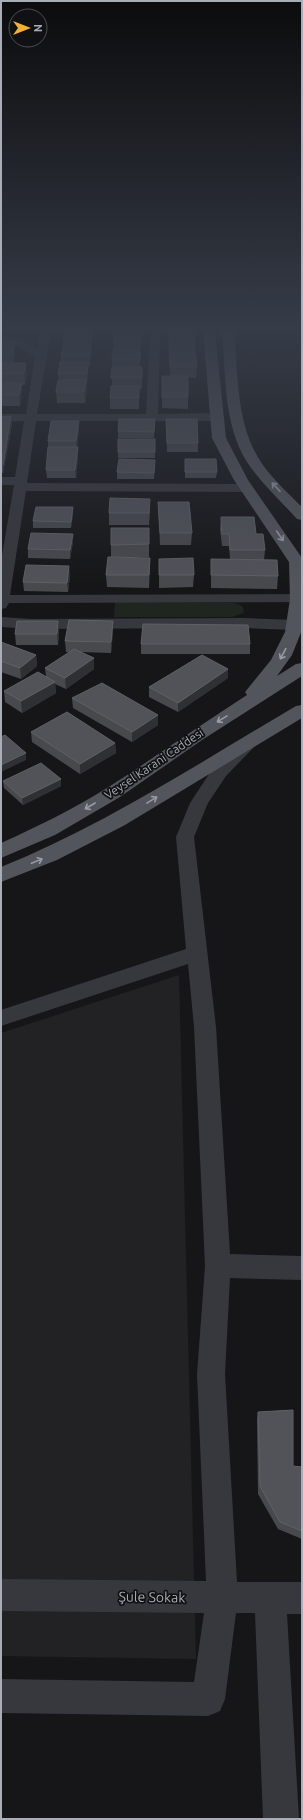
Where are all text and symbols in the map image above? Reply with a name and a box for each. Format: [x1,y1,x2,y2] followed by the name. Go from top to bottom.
[8,8,48,48] north arrow
[32,24,44,32] text: N
[271,482,280,493] one-way arrow
[276,531,284,542] one-way arrow
[278,647,286,659] one-way arrow
[217,715,228,723] one-way arrow
[102,726,206,802] street label: Veysel Karani Caddesi
[146,795,158,803] one-way arrow
[84,803,96,811] one-way arrow
[31,856,43,864] one-way arrow
[118,1588,186,1606] street label: Şule Sokak

